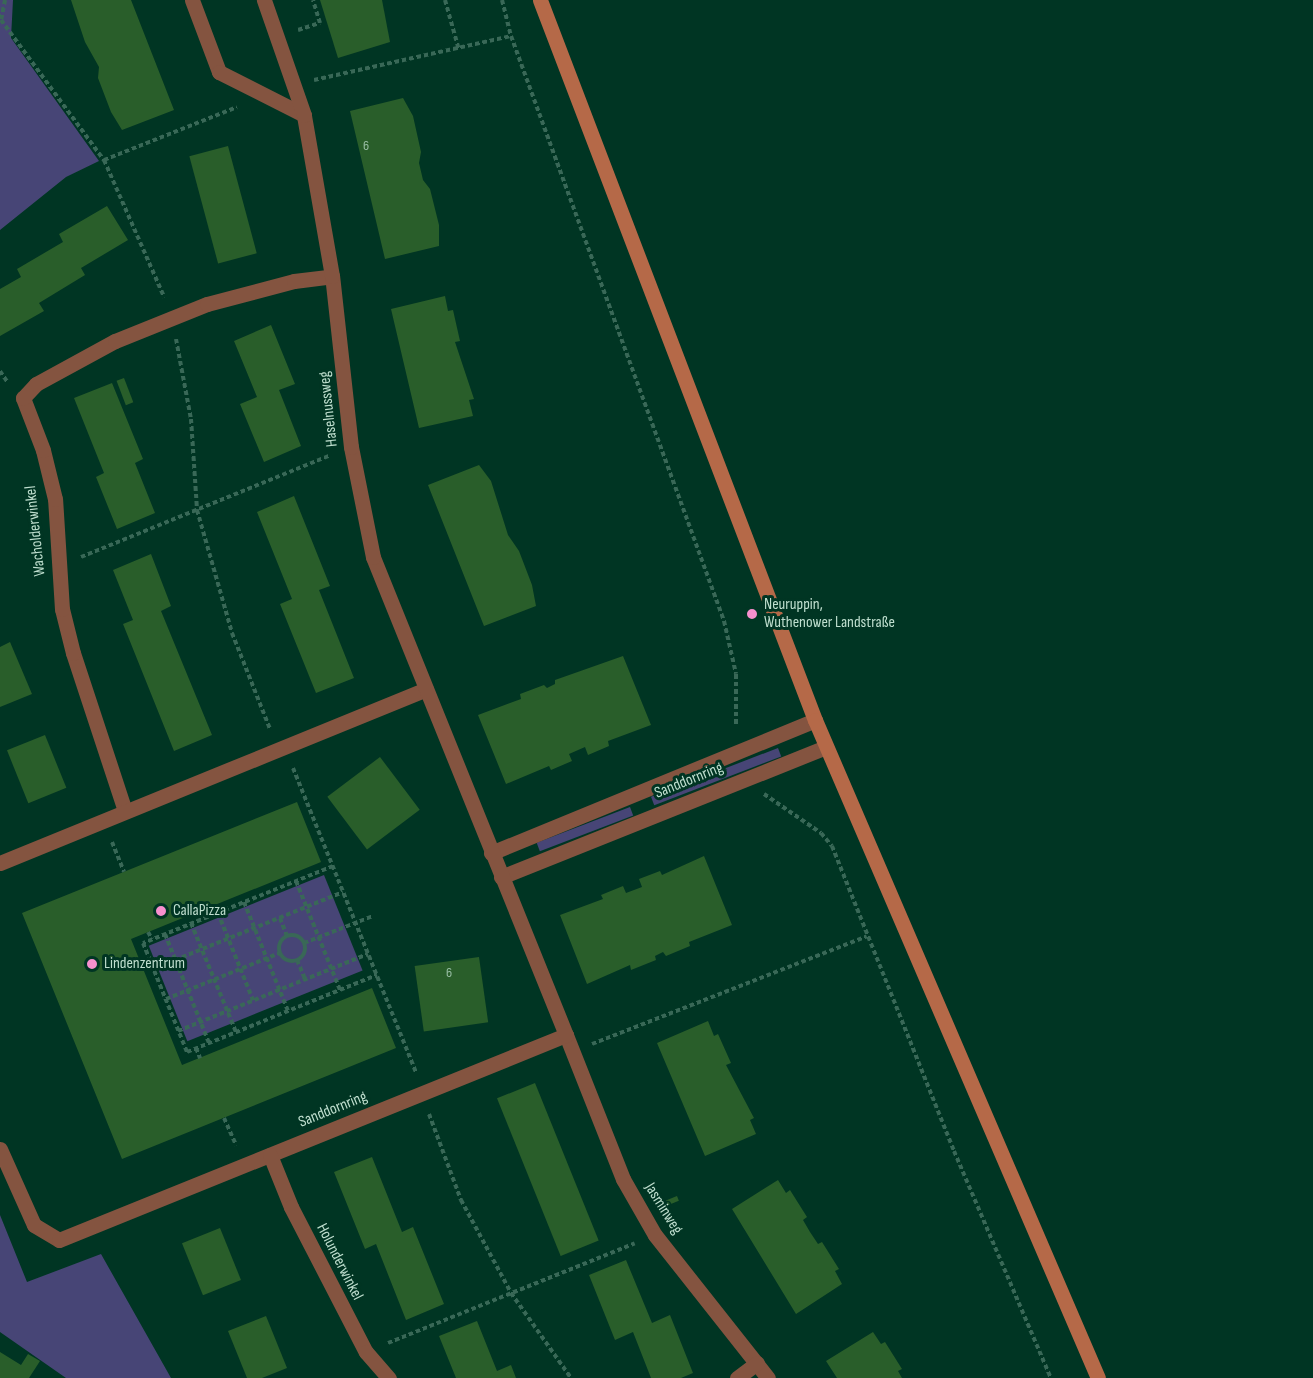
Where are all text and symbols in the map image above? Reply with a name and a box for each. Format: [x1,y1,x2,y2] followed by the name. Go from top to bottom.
[363,138,369,154] house number: 6
[315,370,343,448] street label: Haselnussweg
[22,485,50,577] street label: Wacholderwinkel
[764,595,895,633] place label: Neuruppin, Wuthenower Landstraße
[745,607,759,621] marker: Neuruppin, Wuthenower Landstraße
[652,759,726,803] street label: Sanddornring
[173,901,226,921] place label: CallaPizza
[154,904,168,918] marker: CallaPizza
[104,954,185,974] place label: Lindenzentrum
[85,957,99,971] marker: Lindenzentrum
[446,965,452,981] house number: 6
[296,1088,370,1132] street label: Sanddornring
[640,1180,686,1238] street label: Jasminweg
[312,1221,366,1303] street label: Holunderwinkel

